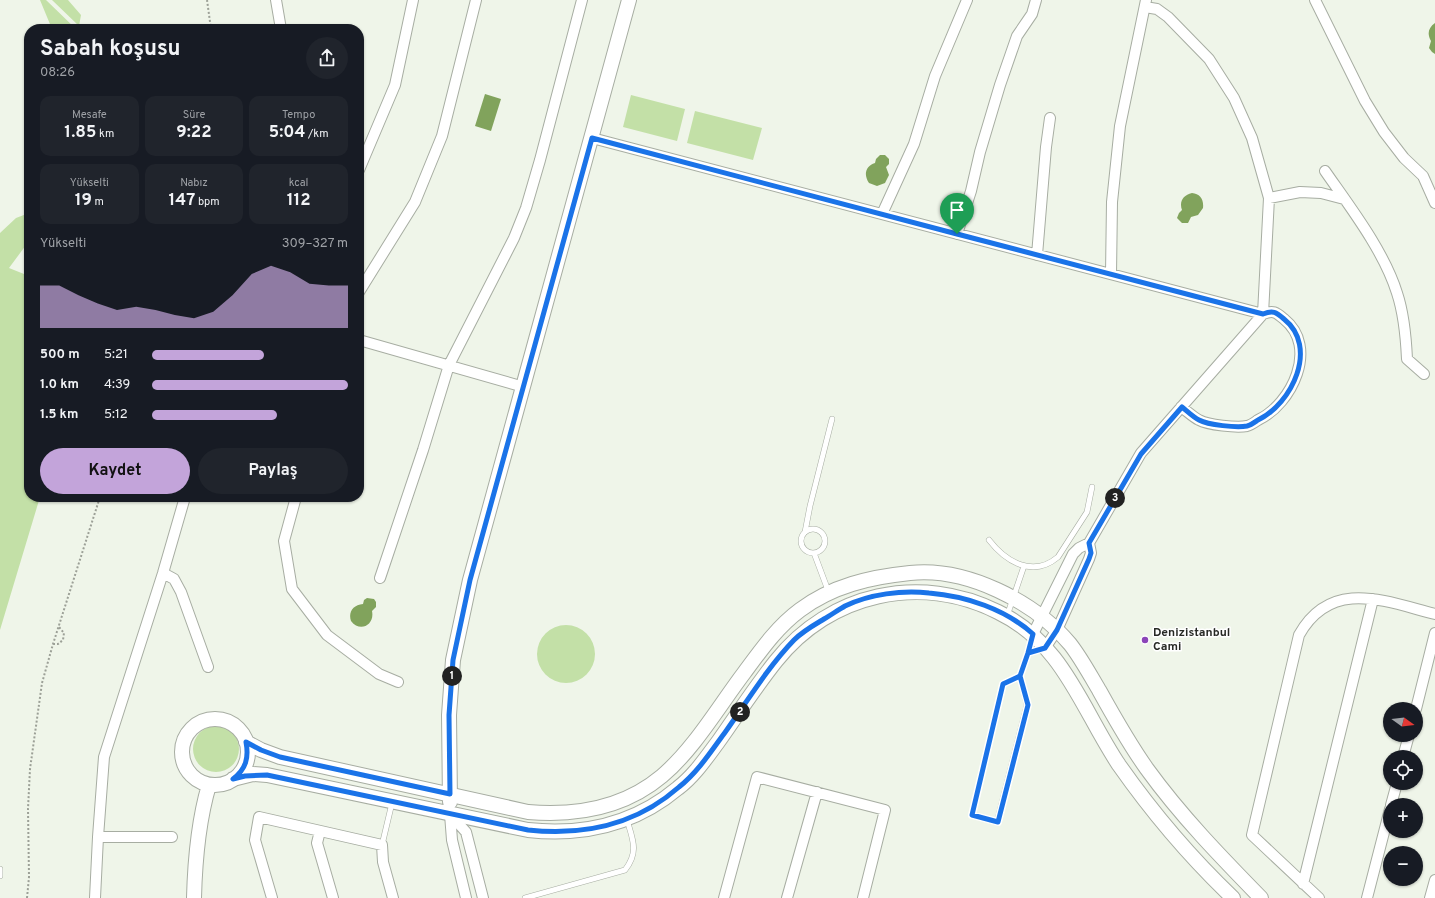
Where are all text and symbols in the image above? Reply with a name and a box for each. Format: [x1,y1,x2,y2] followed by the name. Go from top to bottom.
[40,36,181,63] text: Sabah koşusu
[306,37,348,79] button: share
[40,65,75,81] text: 08:26
[72,108,107,122] text: Mesafe
[183,108,205,122] text: Süre
[282,108,315,122] text: Tempo
[64,122,96,144] text: 1.85
[176,122,212,144] text: 9:22
[269,122,305,144] text: 5:04
[96,127,114,141] text: km
[305,127,329,141] text: /km
[70,176,109,190] text: Yükselti
[180,176,208,190] text: Nabız
[289,176,308,190] text: kcal
[75,190,92,212] text: 19
[168,190,195,212] text: 147
[287,190,311,212] text: 112
[940,193,974,234] pin
[92,195,104,209] text: m
[195,195,220,209] text: bpm
[946,199,968,221] icon: arrive
[40,236,86,252] text: Yükselti
[282,236,348,252] text: 309–327 m
[40,347,80,363] text: 500 m
[104,347,128,363] text: 5:21
[40,377,79,393] text: 1.0 km
[104,377,130,393] text: 4:39
[40,407,78,423] text: 1.5 km
[104,407,128,423] text: 5:12
[40,448,190,494] button: Kaydet
[198,448,348,494] button: Paylaş
[1105,488,1125,508] pin: 3
[1112,491,1118,505] text: 3
[1153,625,1230,655] place label: Denizistanbul Cami
[1140,635,1150,645] marker: Denizistanbul Cami
[442,666,462,686] pin: 1
[450,669,454,683] text: 1
[730,702,750,722] pin: 2
[1383,702,1423,742] north arrow
[1383,702,1423,886] map controls
[737,705,743,719] text: 2
[1383,750,1423,790] button: locate
[1383,798,1423,838] button: +
[1383,846,1423,886] button: −

